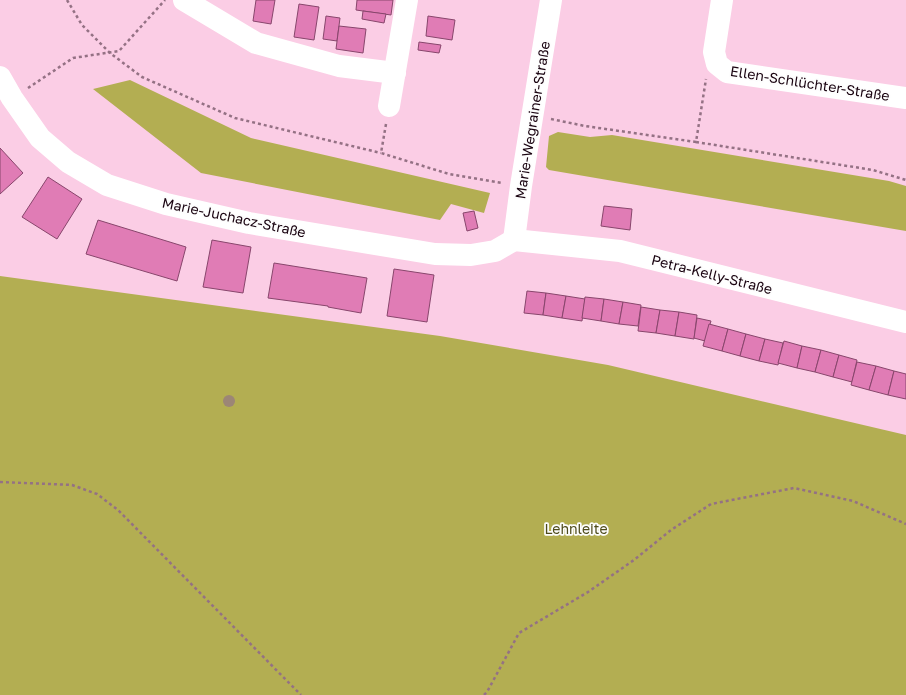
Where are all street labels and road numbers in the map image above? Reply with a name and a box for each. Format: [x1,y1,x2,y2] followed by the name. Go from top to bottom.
[511,40,553,200] street label: Marie-Wegrainer-Straße
[729,62,891,104] street label: Ellen-Schlüchter-Straße
[161,193,307,241] street label: Marie-Juchacz-Straße
[650,251,774,297] street label: Petra-Kelly-Straße

